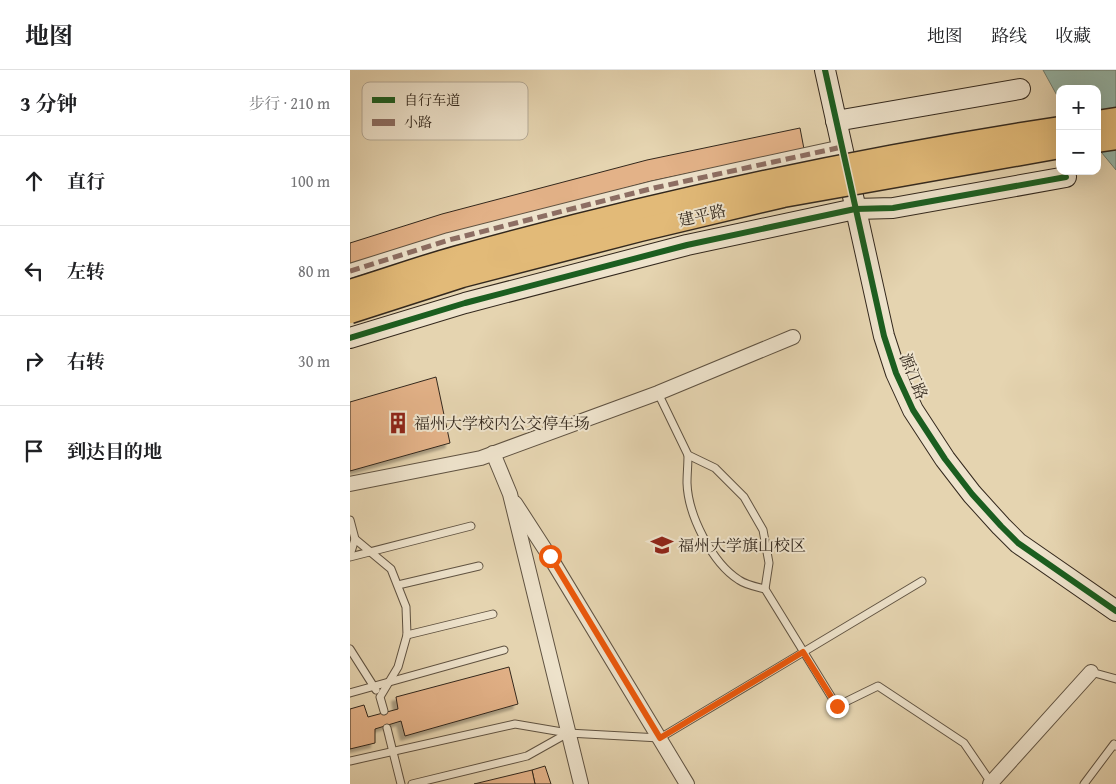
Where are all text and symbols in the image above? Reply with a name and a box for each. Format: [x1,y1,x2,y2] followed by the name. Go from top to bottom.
[25,18,73,53] text: 地图
[927,22,963,49] text: 地图
[991,22,1027,49] text: 路线
[1055,22,1091,49] text: 收藏
[362,82,528,140] legend
[1056,85,1101,175] map controls
[1056,85,1101,130] button: +
[20,88,78,119] text: 3 分钟
[404,90,460,110] text: 自行车道
[249,91,330,115] text: 步行 · 210 m
[404,112,432,132] text: 小路
[1056,130,1101,175] button: −
[20,167,48,195] icon: ahead
[67,167,105,195] text: 直行
[290,169,330,193] text: 100 m
[676,198,728,232] street label: 建平路
[20,257,48,285] icon: left
[67,257,105,285] text: 左转
[298,259,330,283] text: 80 m
[20,347,48,375] icon: right
[67,347,105,375] text: 右转
[298,349,330,373] text: 30 m
[894,349,934,403] street label: 源江路
[385,410,411,436] building icon: 福州大学校内公交停车场
[414,411,590,435] place label: 福州大学校内公交停车场
[20,437,48,465] icon: arrive
[67,437,162,465] text: 到达目的地
[649,532,675,558] school or university icon: 福州大学旗山校区
[678,533,806,557] place label: 福州大学旗山校区
[539,545,562,568] route start
[826,695,849,718] route end

